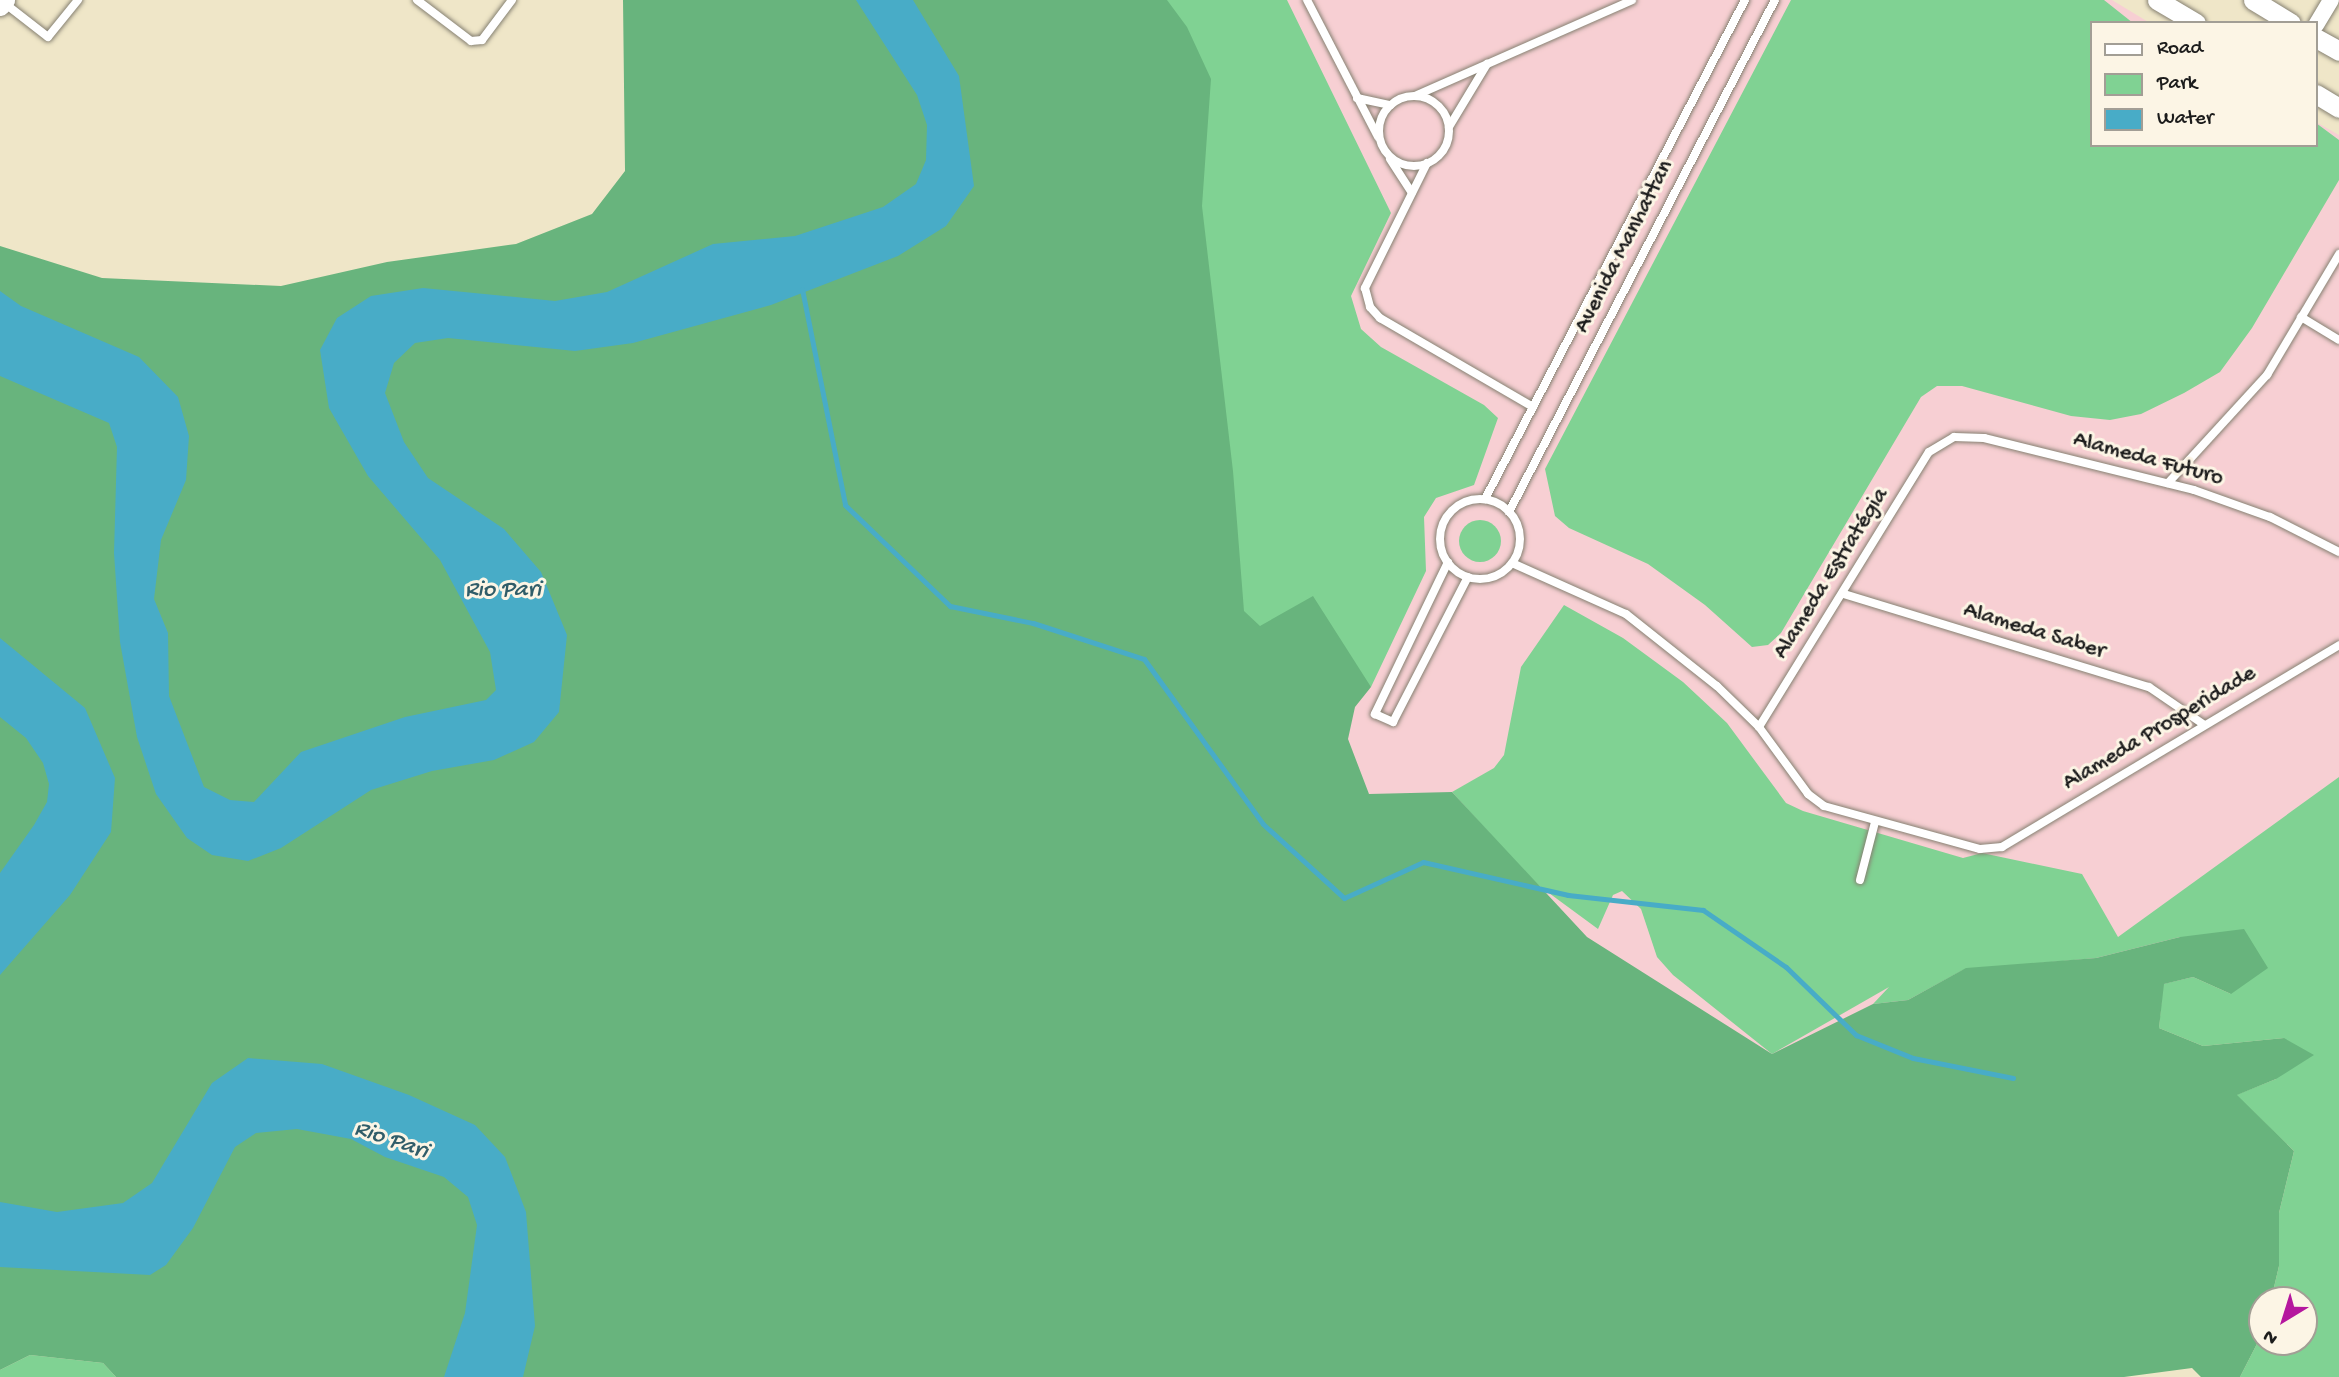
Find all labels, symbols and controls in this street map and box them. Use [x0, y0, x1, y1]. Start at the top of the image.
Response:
legend [2090, 21, 2318, 147]
text: Road [2157, 37, 2203, 62]
text: Park [2157, 72, 2197, 97]
text: Water [2157, 107, 2213, 132]
street label: Avenida Manhattan [1569, 156, 1681, 338]
street label: Alameda Futuro [2070, 427, 2226, 493]
street label: Alameda Estratégia [1768, 483, 1896, 665]
water label: Rio Pari [465, 577, 541, 605]
street label: Alameda Saber [1960, 597, 2108, 667]
street label: Alameda Prosperidade [2058, 660, 2262, 798]
water label: Rio Pari [350, 1115, 432, 1167]
north arrow [2248, 1286, 2318, 1356]
text: N [2259, 1323, 2283, 1349]

